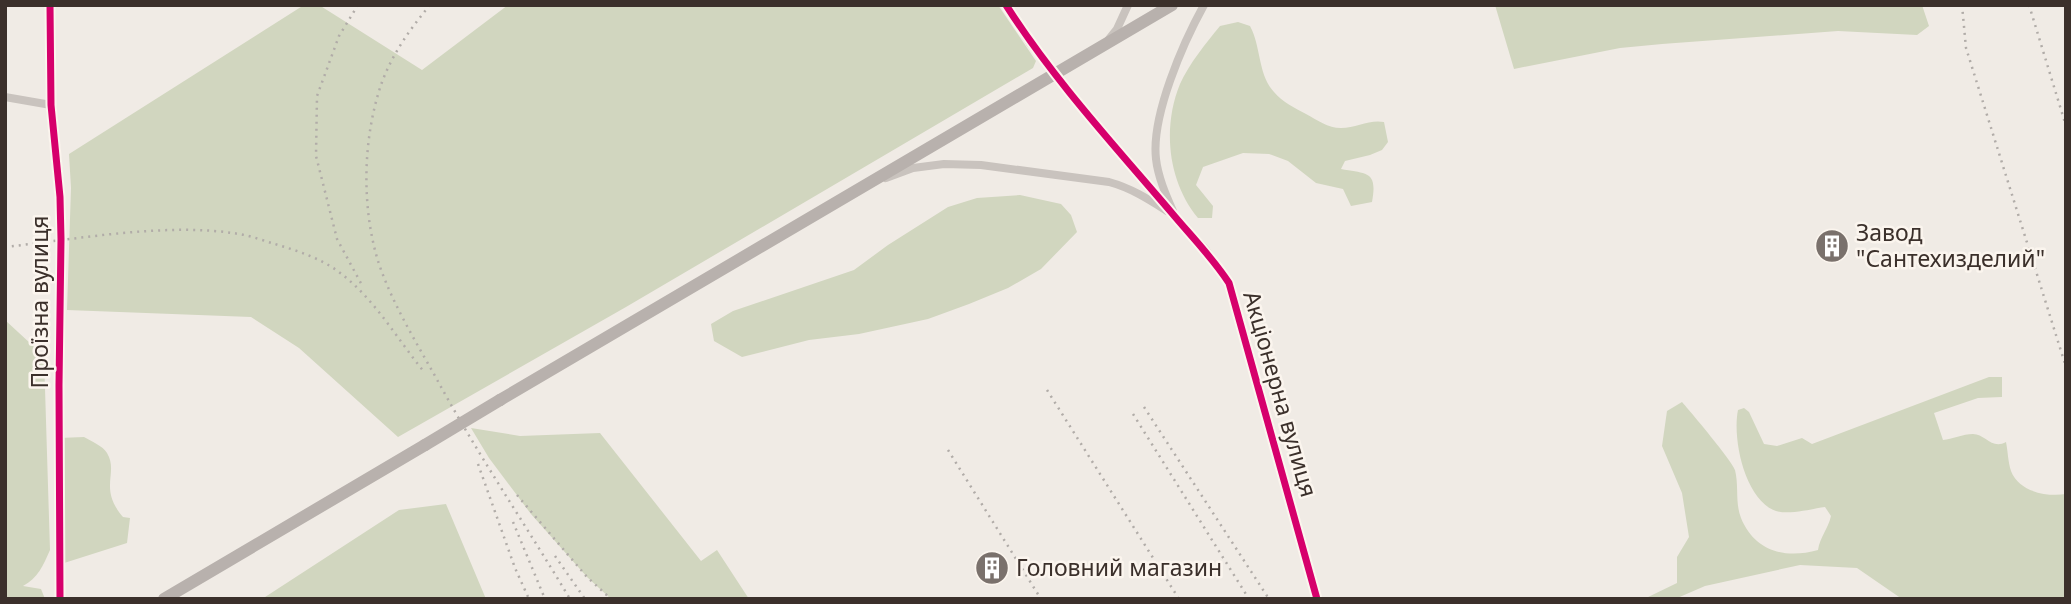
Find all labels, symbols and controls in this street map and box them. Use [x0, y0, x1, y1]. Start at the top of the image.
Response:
street label: Проїзна вулиця [23, 216, 55, 388]
place label: Завод "Сантехизделий" [1856, 216, 2045, 274]
building icon: Завод "Сантехизделий" [1813, 227, 1851, 265]
street label: Акціонерна вулиця [1236, 287, 1326, 500]
building icon: Головний магазин [973, 549, 1011, 587]
place label: Головний магазин [1016, 551, 1222, 583]

